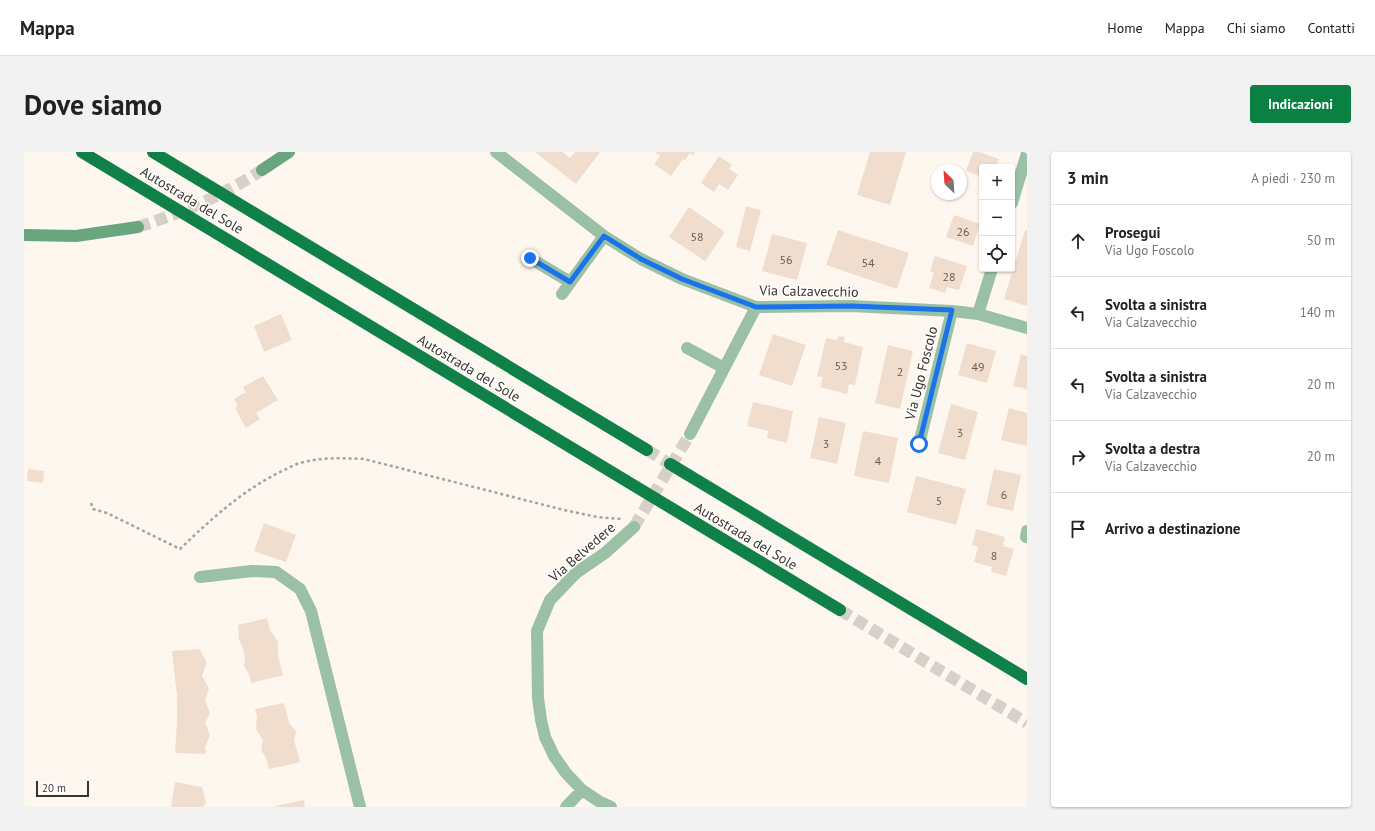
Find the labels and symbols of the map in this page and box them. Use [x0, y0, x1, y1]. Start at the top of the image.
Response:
street label: Autostrada del Sole [137, 162, 247, 238]
north arrow [931, 164, 967, 200]
house number: 26 [956, 224, 970, 239]
house number: 58 [690, 229, 704, 244]
route end [521, 249, 539, 267]
house number: 56 [779, 252, 793, 267]
house number: 54 [861, 255, 875, 270]
house number: 28 [942, 269, 956, 284]
street label: Via Calzavecchio [758, 281, 859, 301]
street label: Via Ugo Foscolo [900, 324, 941, 423]
street label: Autostrada del Sole [414, 330, 524, 406]
house number: 53 [834, 358, 848, 373]
house number: 49 [971, 359, 985, 374]
house number: 2 [897, 364, 903, 379]
house number: 3 [957, 425, 963, 440]
route start [910, 435, 928, 453]
house number: 3 [823, 436, 829, 451]
house number: 4 [875, 453, 882, 468]
house number: 6 [1001, 487, 1007, 502]
house number: 5 [936, 493, 942, 508]
street label: Autostrada del Sole [691, 498, 801, 574]
street label: Via Belvedere [544, 518, 619, 586]
house number: 8 [991, 548, 997, 563]
scale bar [36, 779, 89, 798]

